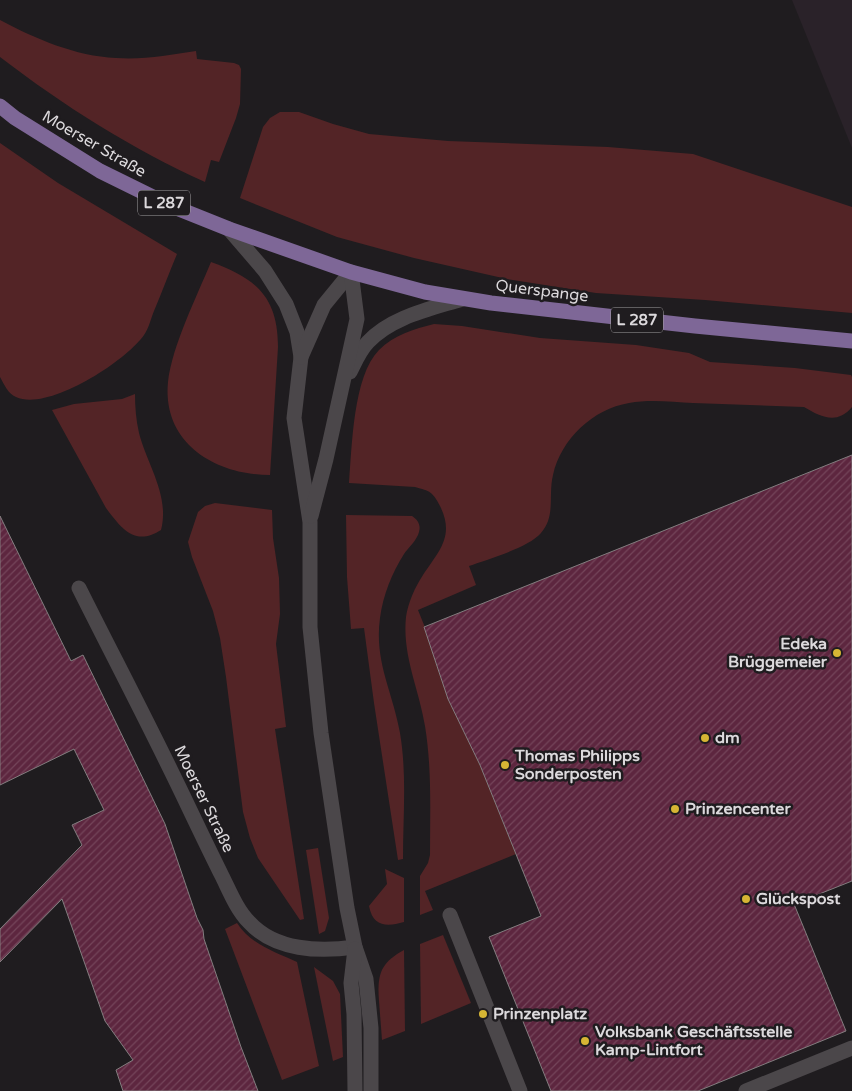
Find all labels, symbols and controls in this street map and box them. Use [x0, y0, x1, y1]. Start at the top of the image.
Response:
street label: Moerser Straße [38, 106, 150, 182]
road number: L 287 [138, 190, 190, 216]
street label: Querspange [494, 275, 590, 307]
road number: L 287 [611, 308, 663, 332]
place label: Edeka Brüggemeier [728, 634, 828, 672]
marker: Edeka Brüggemeier [831, 647, 843, 659]
place label: dm [715, 728, 740, 748]
marker: dm [699, 732, 711, 744]
street label: Moerser Straße [169, 742, 239, 856]
place label: Thomas Philipps Sonderposten [514, 746, 640, 784]
marker: Thomas Philipps Sonderposten [499, 759, 511, 771]
place label: Prinzencenter [685, 799, 791, 819]
marker: Prinzencenter [669, 803, 681, 815]
place label: Glückspost [756, 889, 841, 909]
marker: Glückspost [740, 893, 752, 905]
place label: Prinzenplatz [493, 1004, 587, 1024]
marker: Prinzenplatz [477, 1008, 489, 1020]
place label: Volksbank Geschäftsstelle Kamp-Lintfort [595, 1022, 792, 1060]
marker: Volksbank Geschäftsstelle Kamp-Lintfort [579, 1035, 591, 1047]

